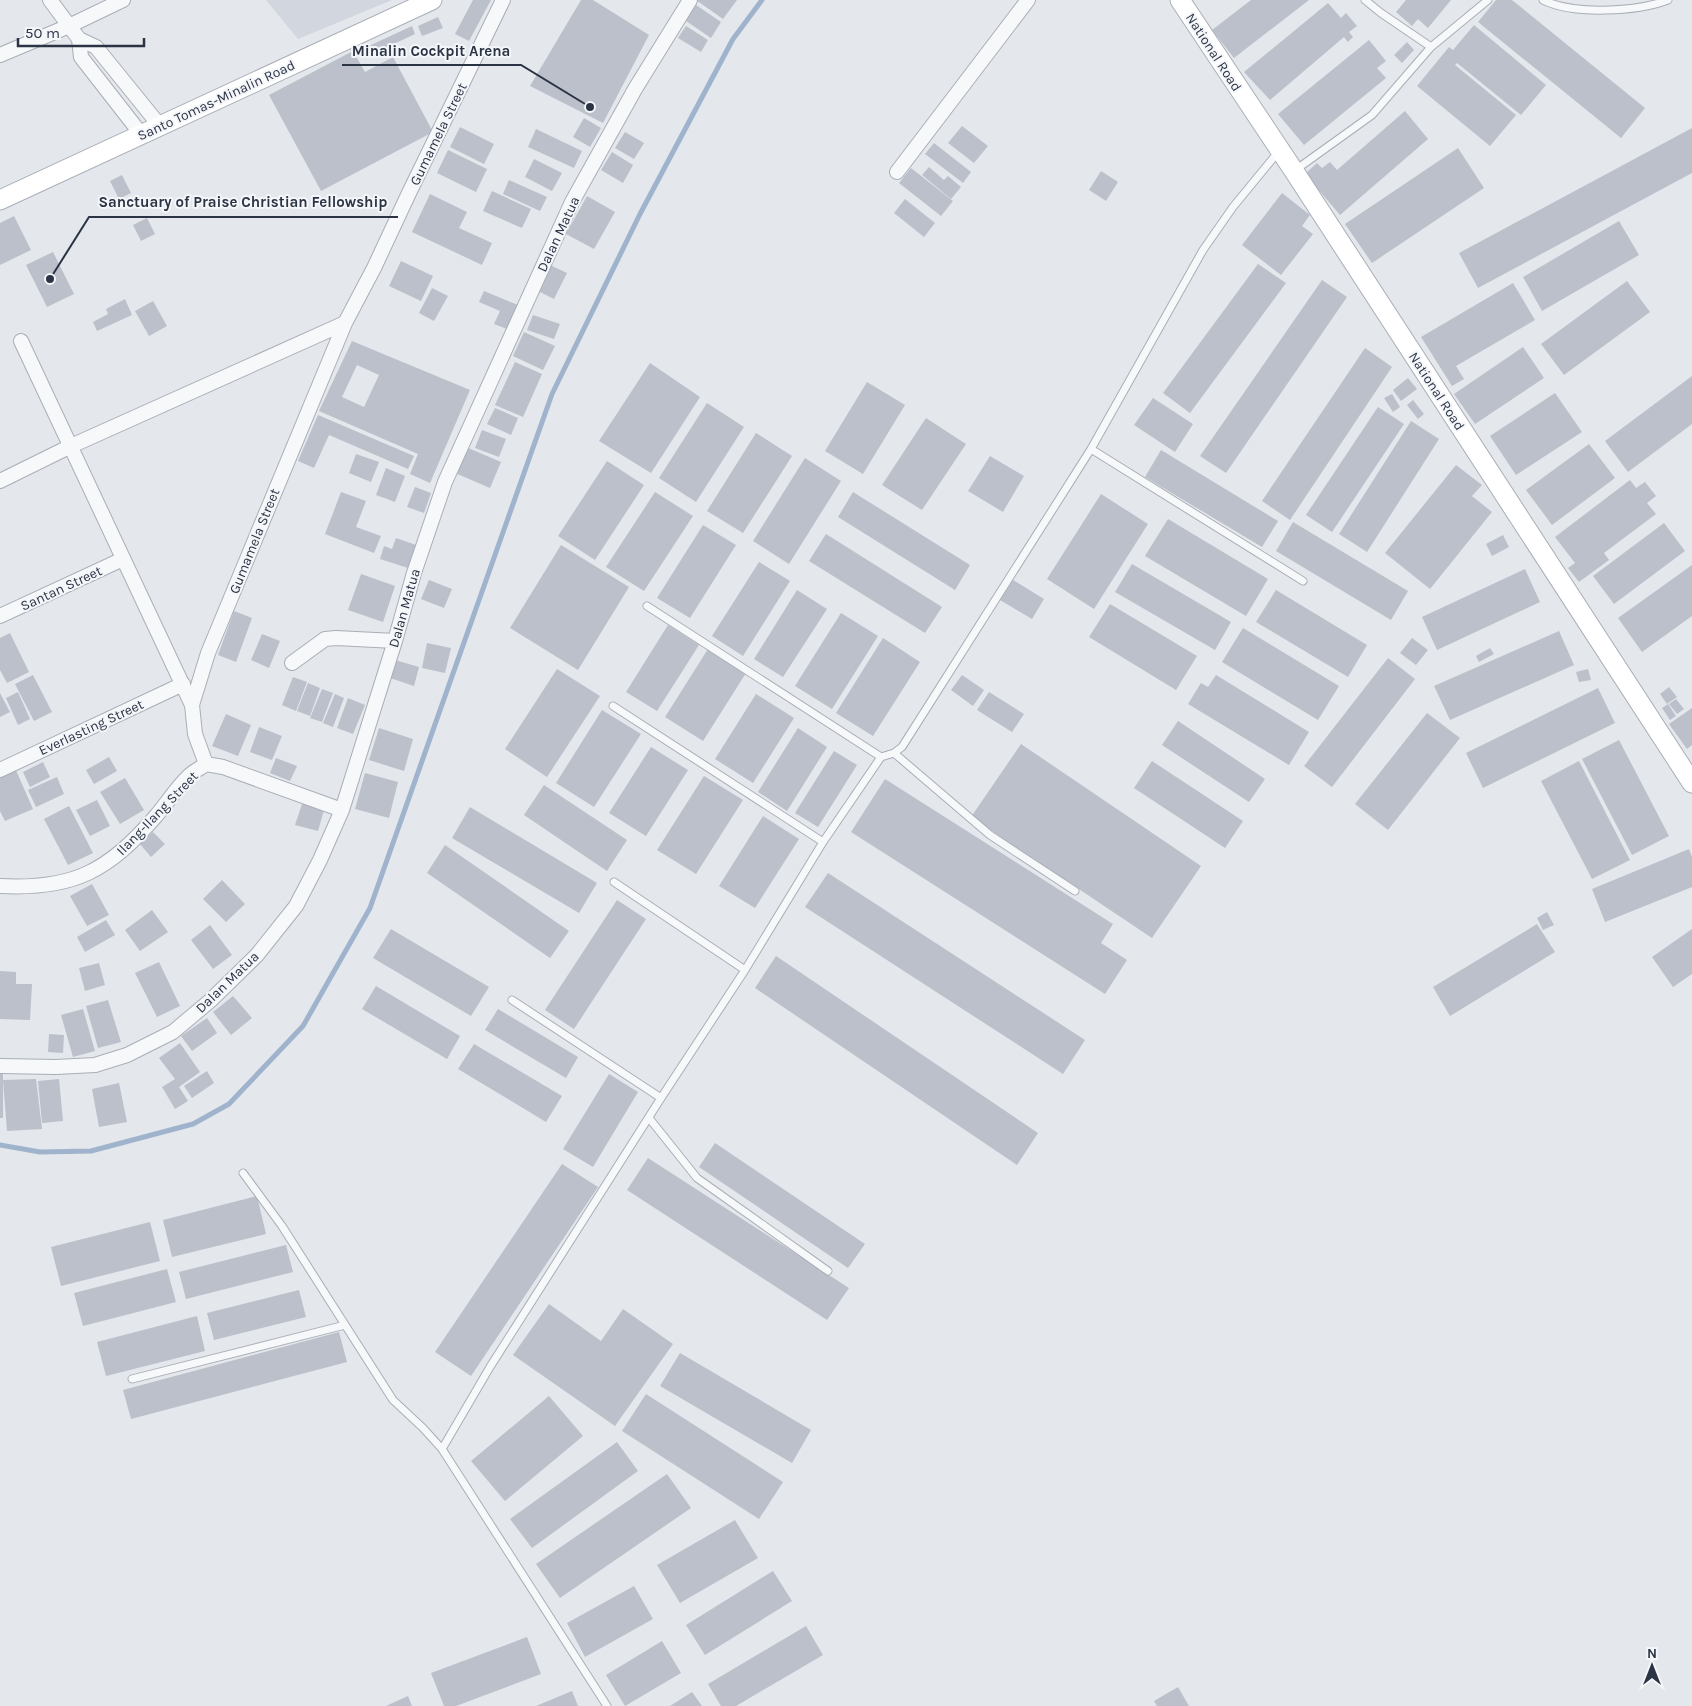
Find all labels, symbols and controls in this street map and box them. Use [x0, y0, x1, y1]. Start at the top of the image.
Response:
street label: National Road [1182, 10, 1245, 95]
scale bar [18, 15, 144, 47]
text: 50 m [25, 24, 60, 42]
callout: Minalin Cockpit Arena [342, 35, 521, 65]
text: Minalin Cockpit Arena [352, 42, 510, 60]
street label: Santo Tomas-Minalin Road [135, 56, 298, 144]
street label: Gumamela Street [406, 80, 471, 188]
callout: Sanctuary of Praise Christian Fellowship [89, 187, 398, 217]
text: Sanctuary of Praise Christian Fellowship [98, 193, 388, 211]
street label: Dalan Matua [534, 194, 583, 275]
street label: National Road [1405, 349, 1468, 434]
street label: Gumamela Street [226, 486, 283, 596]
street label: Santan Street [18, 562, 105, 615]
street label: Dalan Matua [385, 567, 424, 650]
street label: Everlasting Street [36, 696, 146, 759]
street label: Ilang-Ilang Street [113, 768, 202, 859]
street label: Dalan Matua [192, 948, 263, 1017]
north arrow [1627, 1641, 1677, 1691]
text: N [1647, 1645, 1657, 1662]

